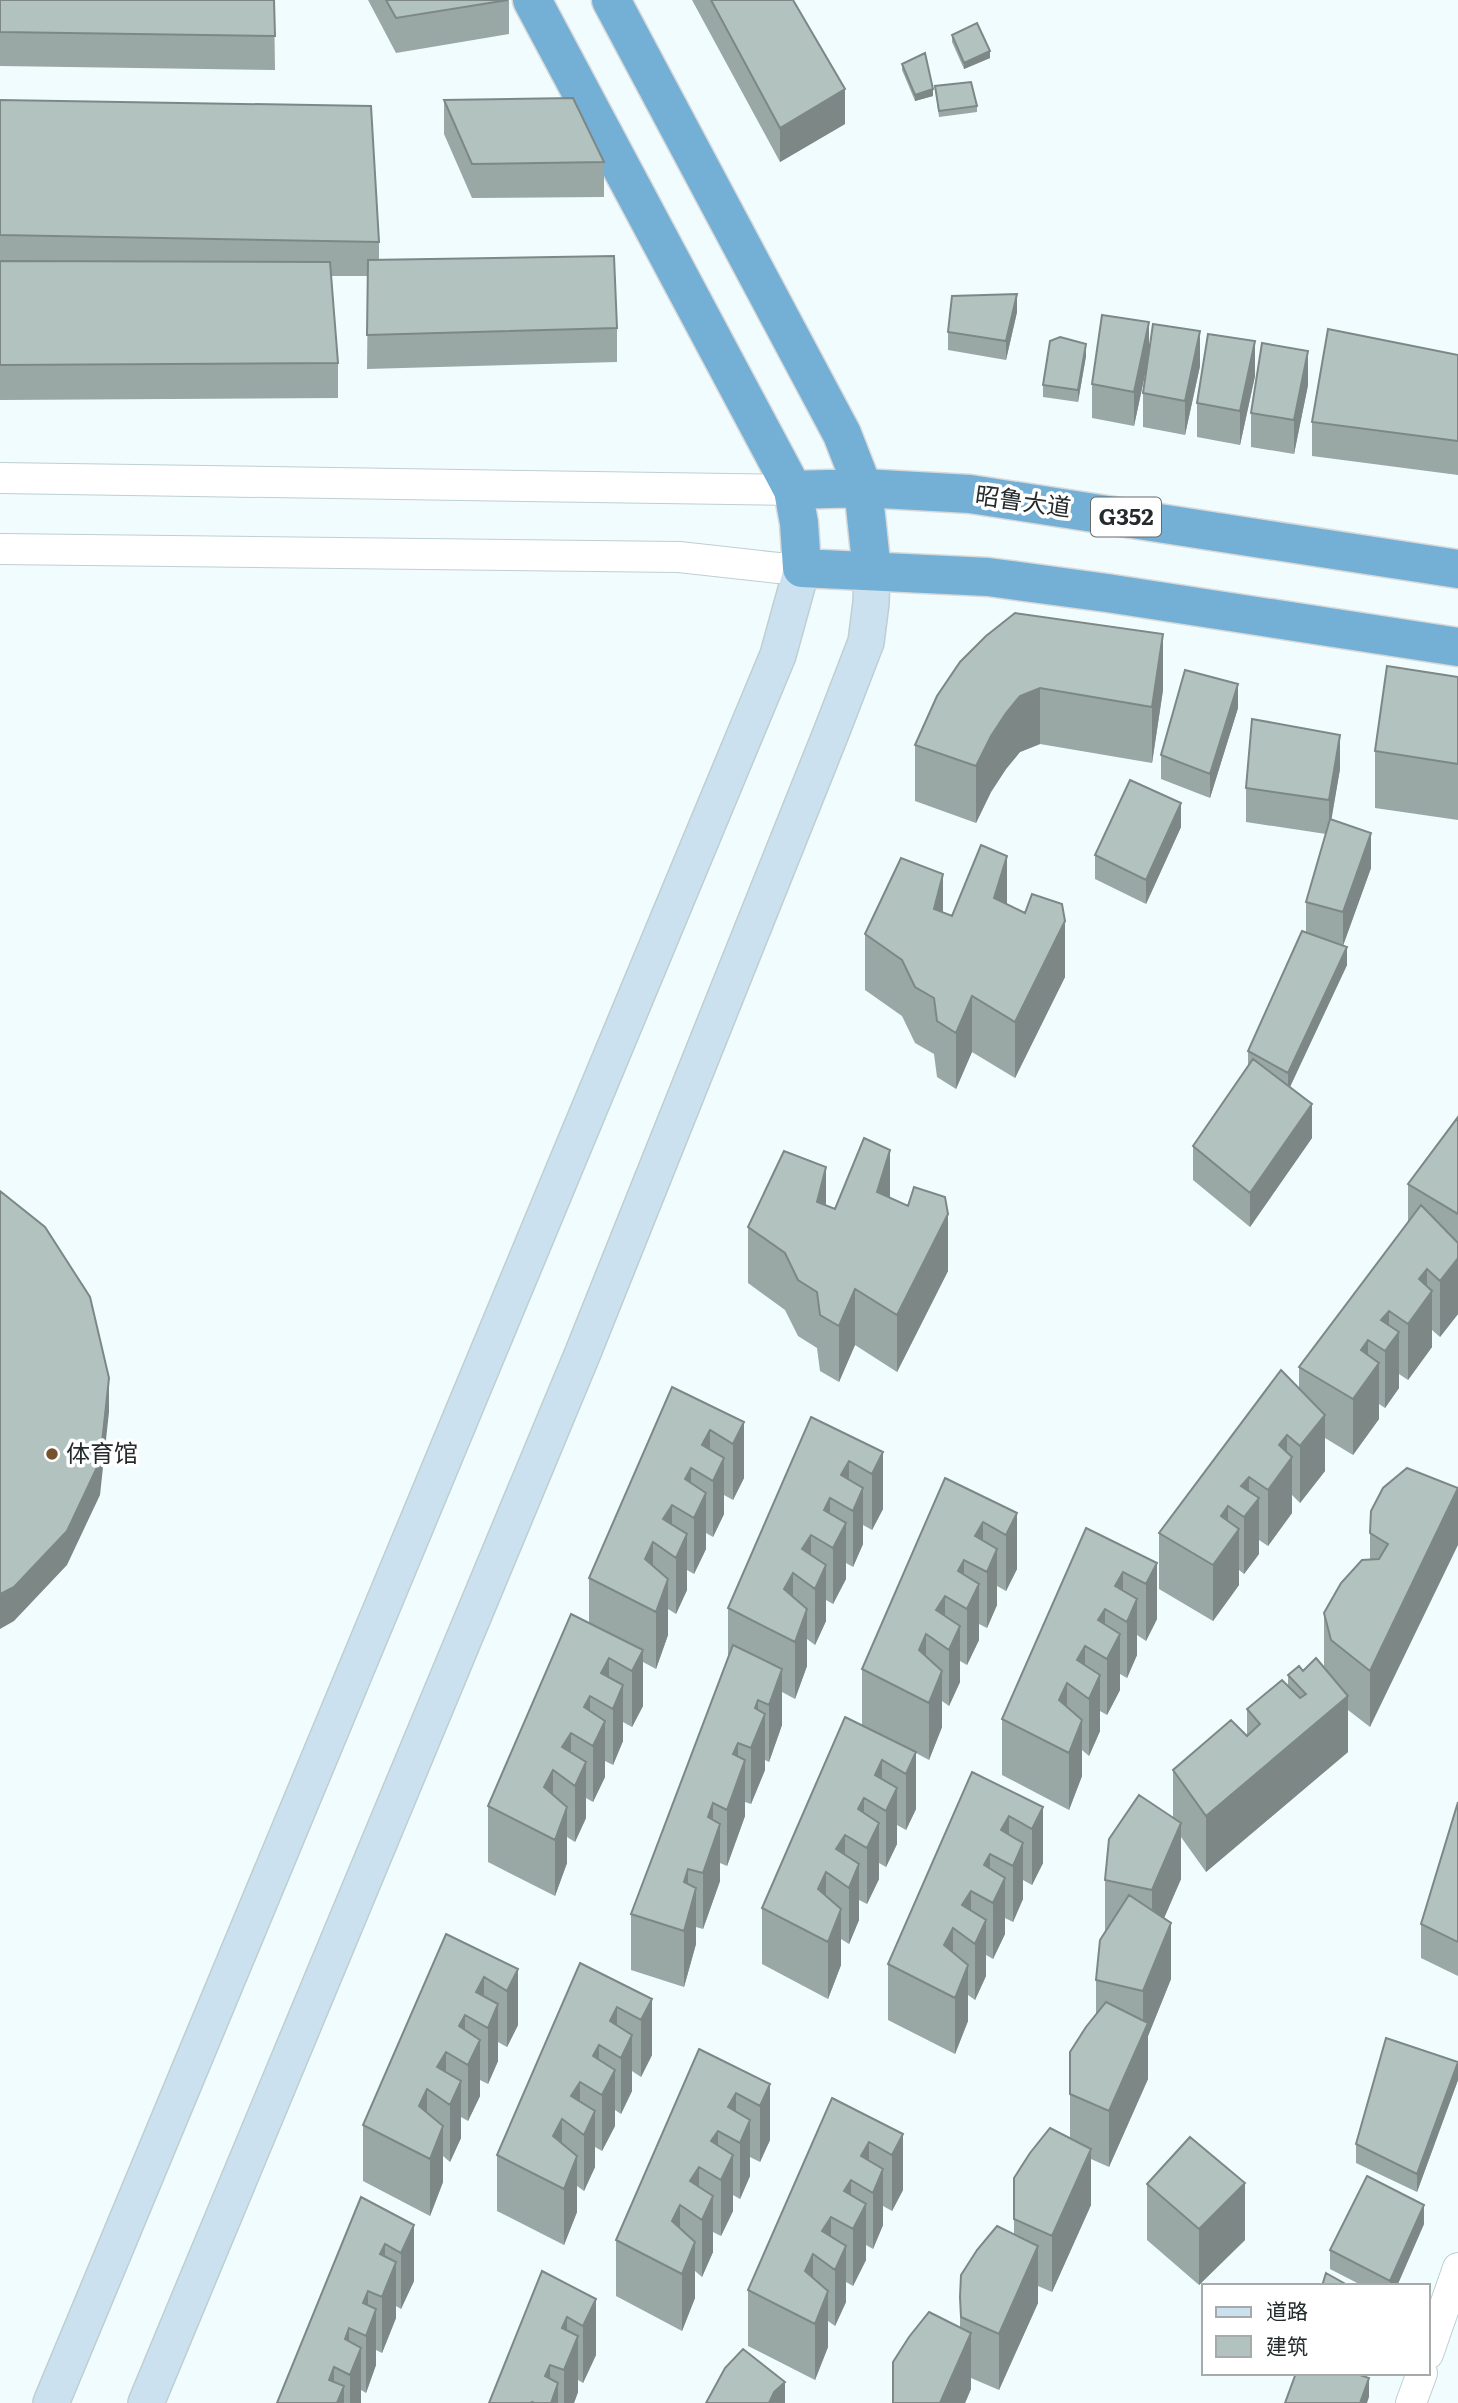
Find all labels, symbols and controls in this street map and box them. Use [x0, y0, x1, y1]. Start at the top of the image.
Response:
street label: 昭鲁大道 [973, 476, 1073, 524]
road number: G352 [1091, 498, 1161, 537]
place label: 体育馆 [66, 1434, 138, 1469]
marker: 体育馆 [44, 1446, 60, 1462]
legend [1202, 2284, 1430, 2375]
text: 道路 [1266, 2294, 1308, 2325]
text: 建筑 [1266, 2329, 1308, 2360]

